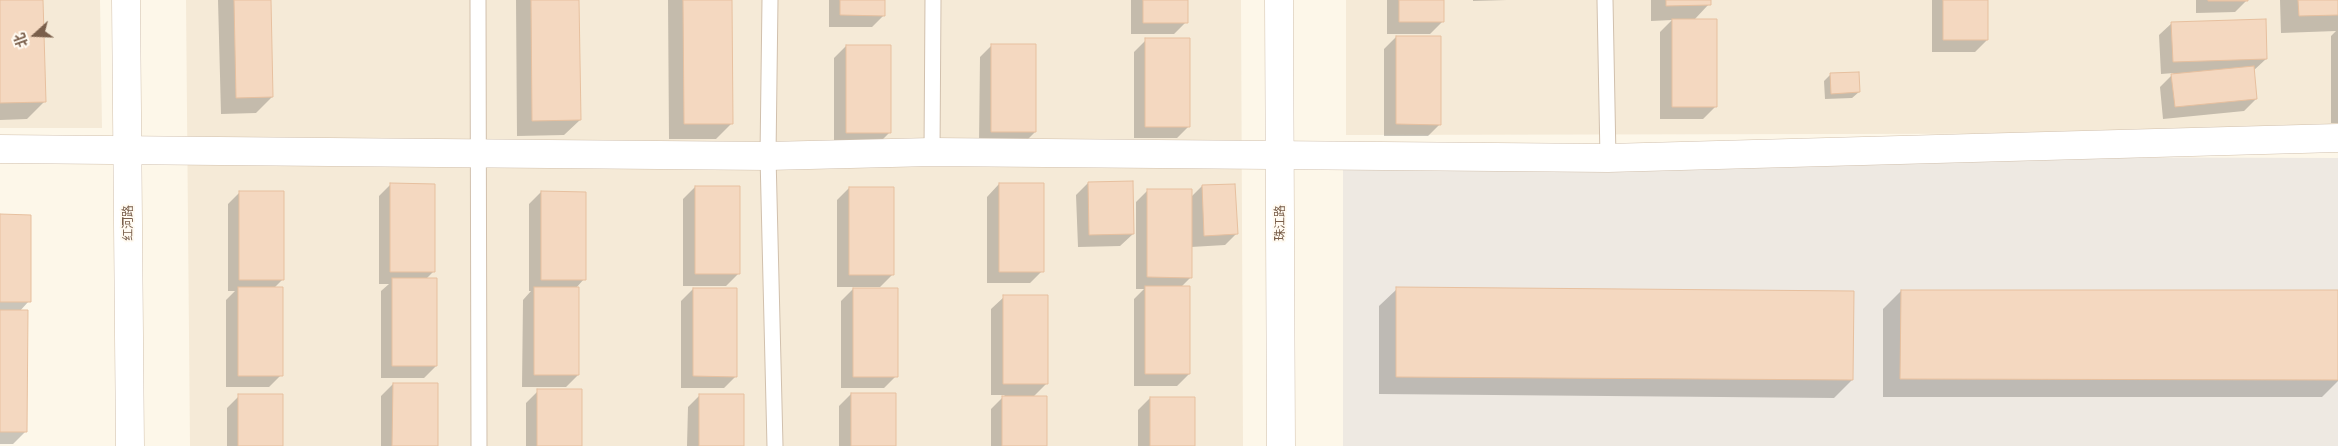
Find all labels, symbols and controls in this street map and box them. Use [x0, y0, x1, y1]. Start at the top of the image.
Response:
north arrow [10, 10, 60, 60]
text: 北 [11, 31, 31, 49]
street label: 红河路 [121, 205, 135, 241]
street label: 珠江路 [1273, 205, 1287, 241]

